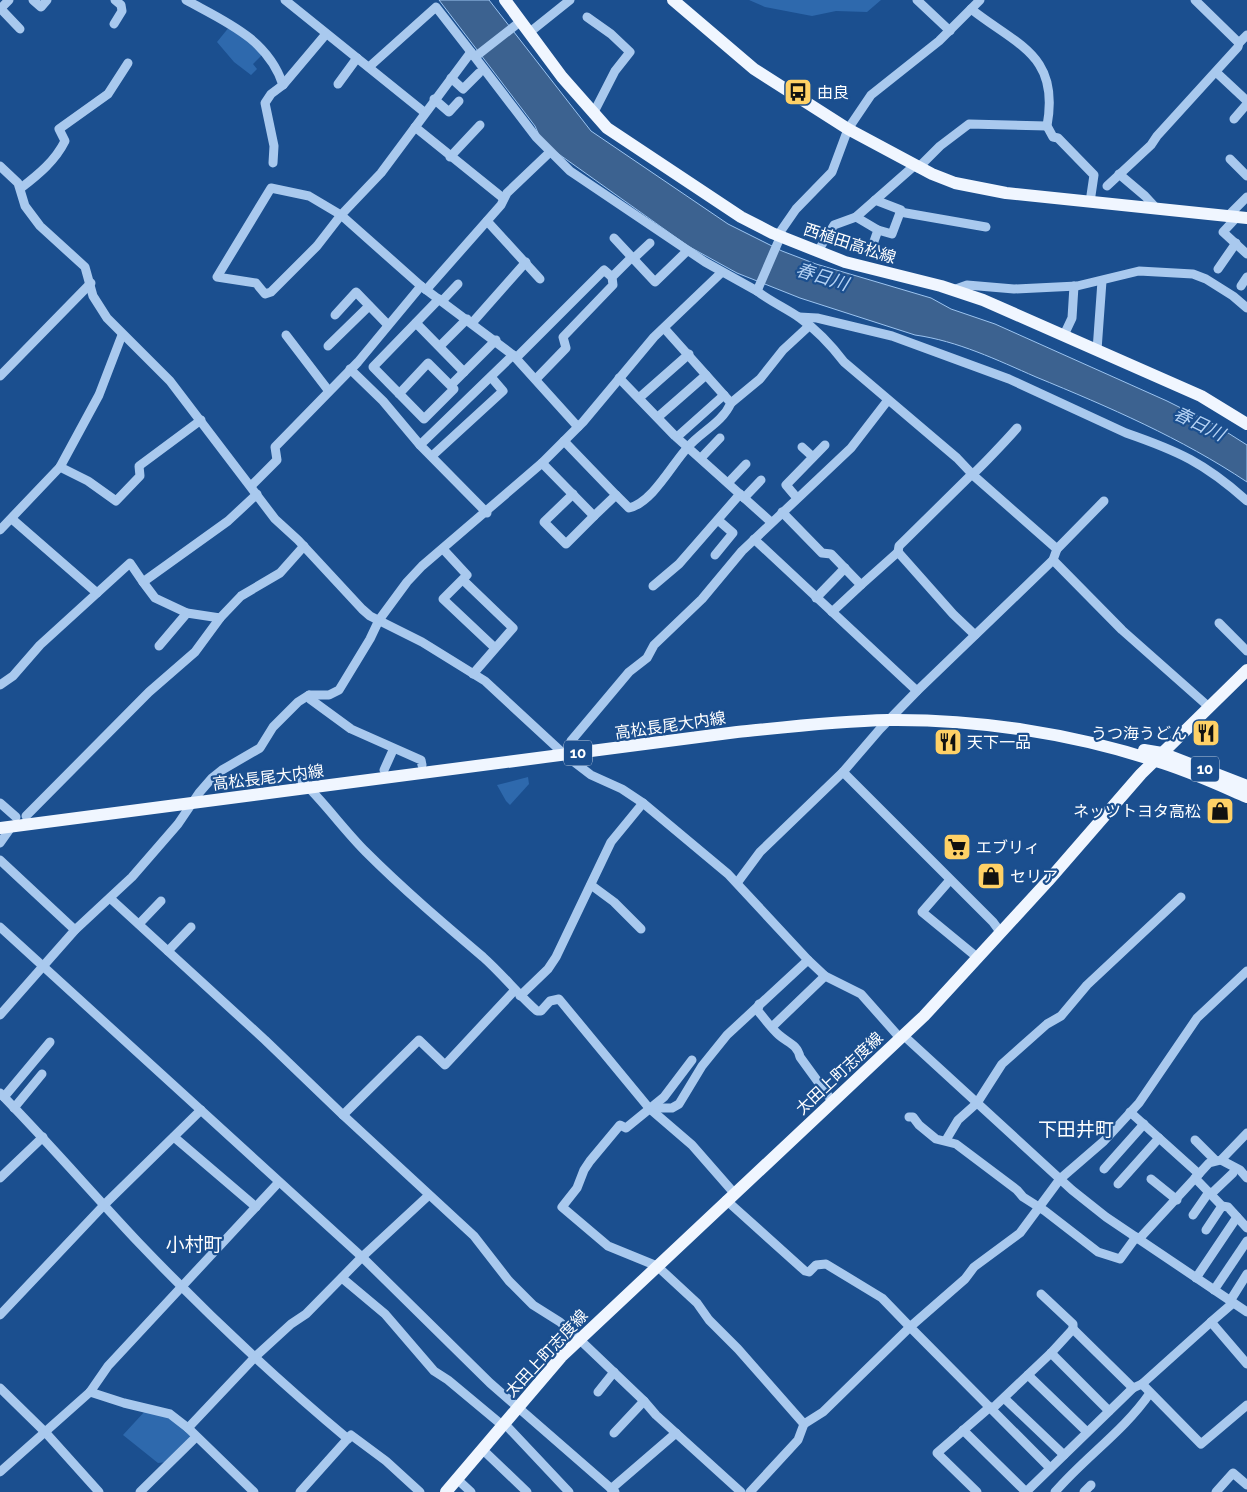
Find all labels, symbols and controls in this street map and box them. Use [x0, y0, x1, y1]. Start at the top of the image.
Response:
bus stop icon: 由良 [783, 77, 813, 107]
place label: 由良 [817, 83, 849, 102]
street label: 西植田高松線 [801, 220, 898, 267]
water label: 春日川 [793, 259, 853, 295]
water label: 春日川 [1170, 402, 1230, 446]
street label: 高松長尾大内線 [613, 708, 727, 743]
restaurant icon: うつ海うどん [1191, 718, 1221, 748]
place label: うつ海うどん [1091, 724, 1187, 743]
restaurant icon: 天下一品 [933, 727, 963, 757]
place label: 天下一品 [967, 733, 1031, 752]
road number: 10 [564, 740, 592, 766]
road number: 10 [1191, 756, 1219, 782]
street label: 高松長尾大内線 [211, 761, 325, 794]
shop icon: ネッツトヨタ高松 [1205, 796, 1235, 826]
place label: ネッツトヨタ高松 [1073, 802, 1201, 821]
supermarket icon: エブリィ [942, 832, 972, 862]
place label: エブリィ [976, 838, 1040, 857]
shop icon: セリア [976, 861, 1006, 891]
place label: セリア [1010, 867, 1058, 886]
street label: 太田上町志度線 [792, 1028, 887, 1119]
district label: 下田井町 [1038, 1118, 1114, 1140]
district label: 小村町 [165, 1233, 223, 1255]
street label: 太田上町志度線 [501, 1306, 592, 1401]

